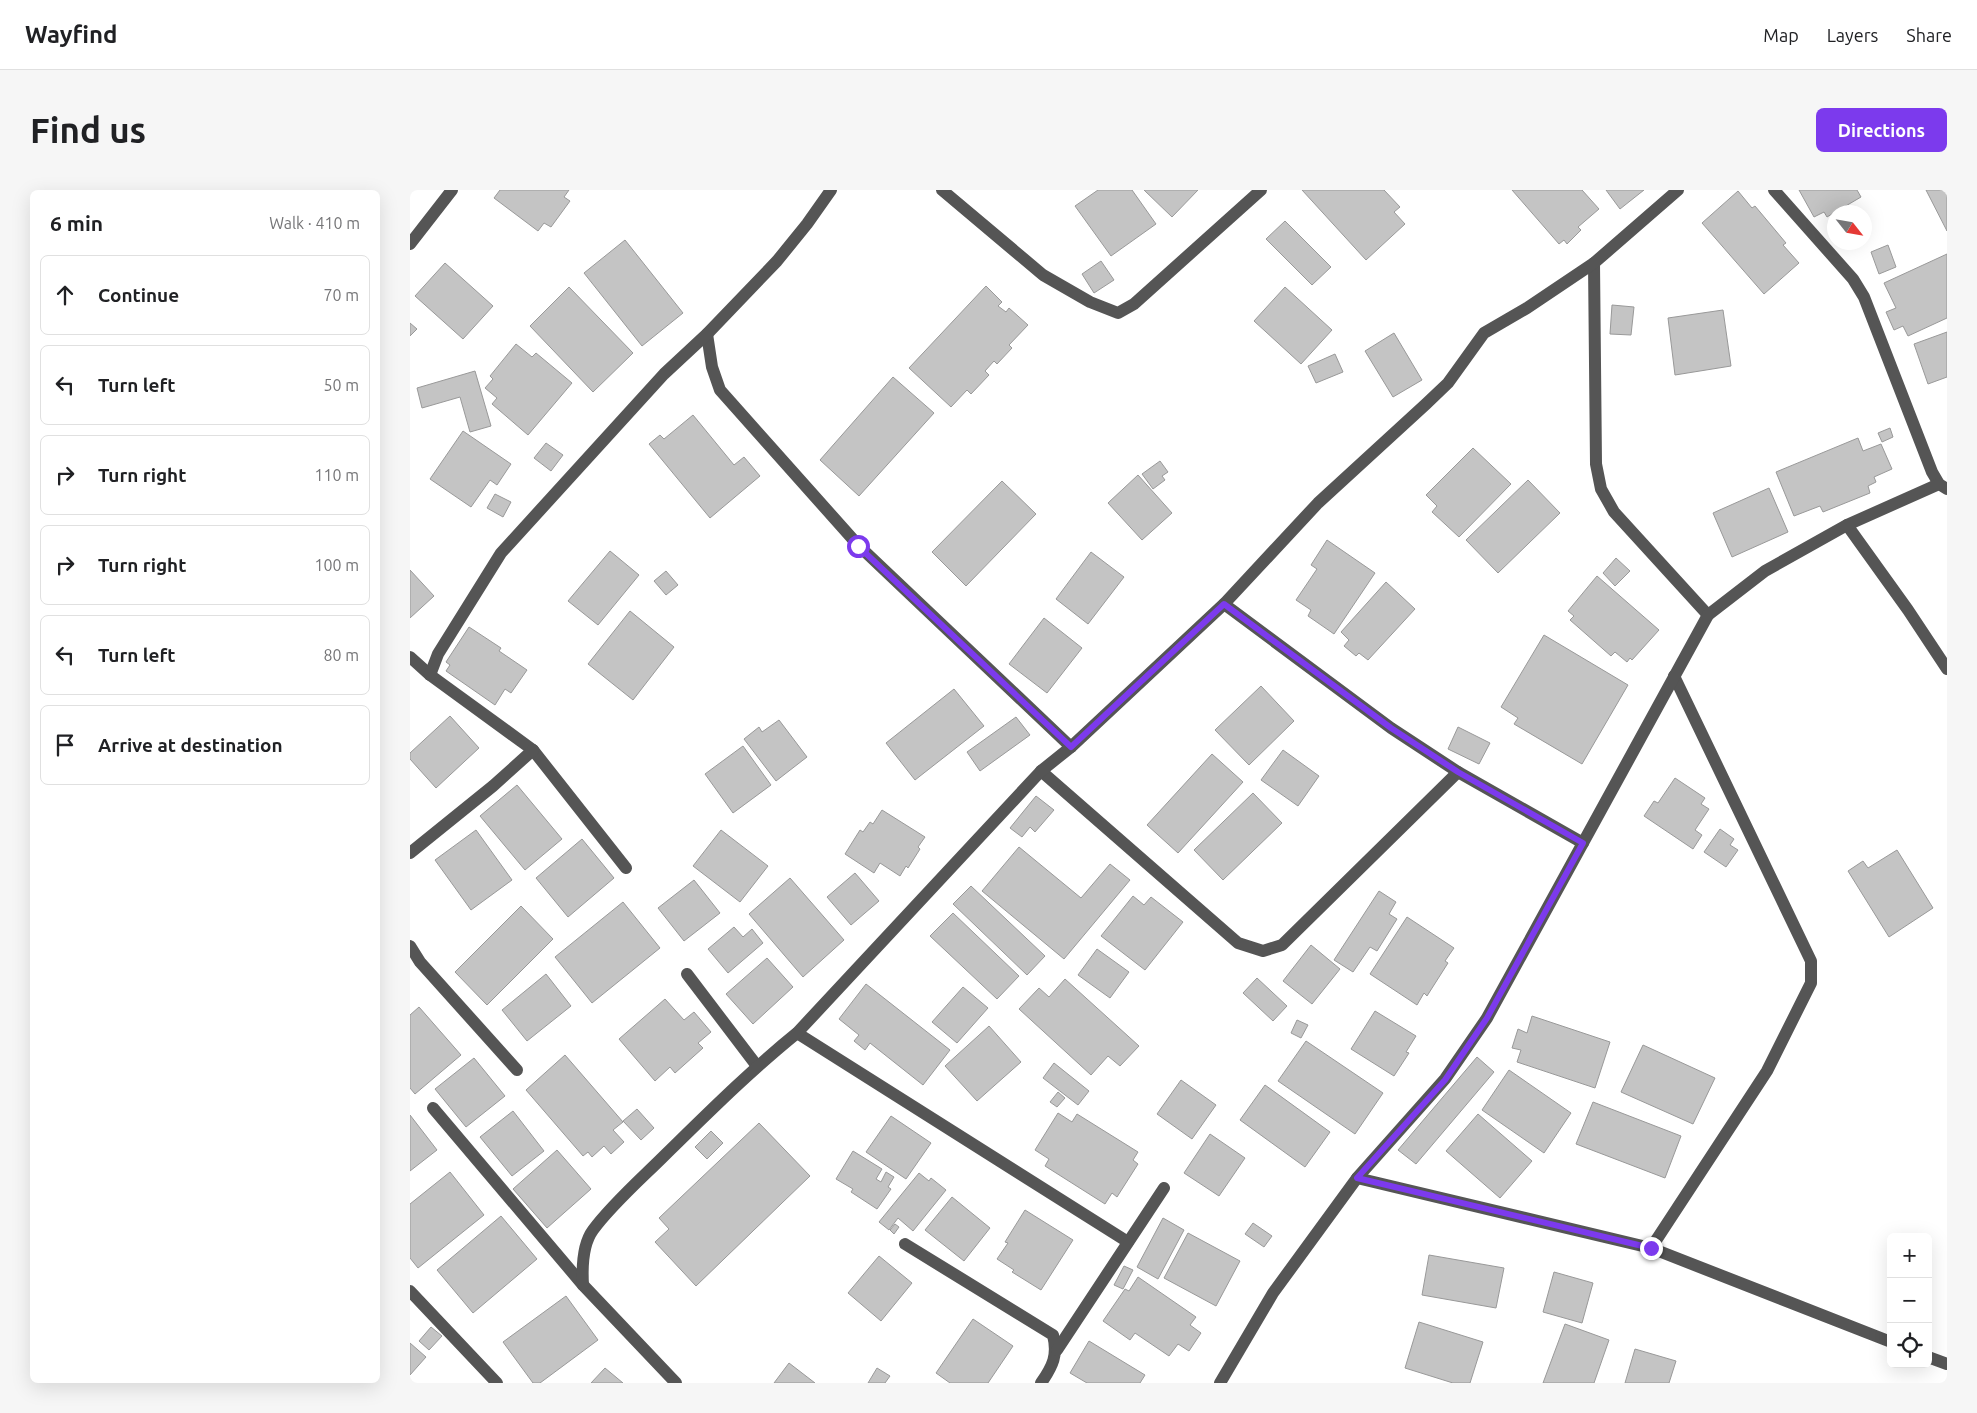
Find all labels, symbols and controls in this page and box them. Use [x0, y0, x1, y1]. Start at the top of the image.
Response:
text: Wayfind [25, 21, 117, 48]
text: Map [1763, 25, 1799, 45]
text: Layers [1827, 25, 1878, 45]
text: Share [1906, 25, 1952, 45]
button: Directions [1816, 108, 1947, 152]
text: Find us [30, 110, 146, 150]
north arrow [1827, 205, 1872, 250]
text: 6 min [50, 211, 103, 235]
text: Walk · 410 m [269, 214, 360, 232]
icon: ahead [51, 281, 79, 309]
text: Continue [98, 284, 179, 306]
text: 70 m [323, 286, 359, 304]
icon: left [51, 371, 79, 399]
text: Turn left [98, 374, 176, 396]
text: 50 m [323, 376, 359, 394]
icon: right [51, 461, 79, 489]
text: Turn right [98, 464, 186, 486]
text: 110 m [314, 466, 359, 484]
route start [847, 535, 870, 558]
icon: right [51, 551, 79, 579]
text: Turn right [98, 554, 186, 576]
text: 100 m [314, 556, 359, 574]
icon: left [51, 641, 79, 669]
text: Turn left [98, 644, 176, 666]
text: 80 m [323, 646, 359, 664]
icon: arrive [51, 731, 79, 759]
text: Arrive at destination [98, 734, 283, 756]
map controls [1887, 1233, 1932, 1368]
button: + [1887, 1233, 1932, 1278]
route end [1640, 1237, 1663, 1260]
button: − [1887, 1278, 1932, 1323]
button: locate [1887, 1323, 1932, 1368]

